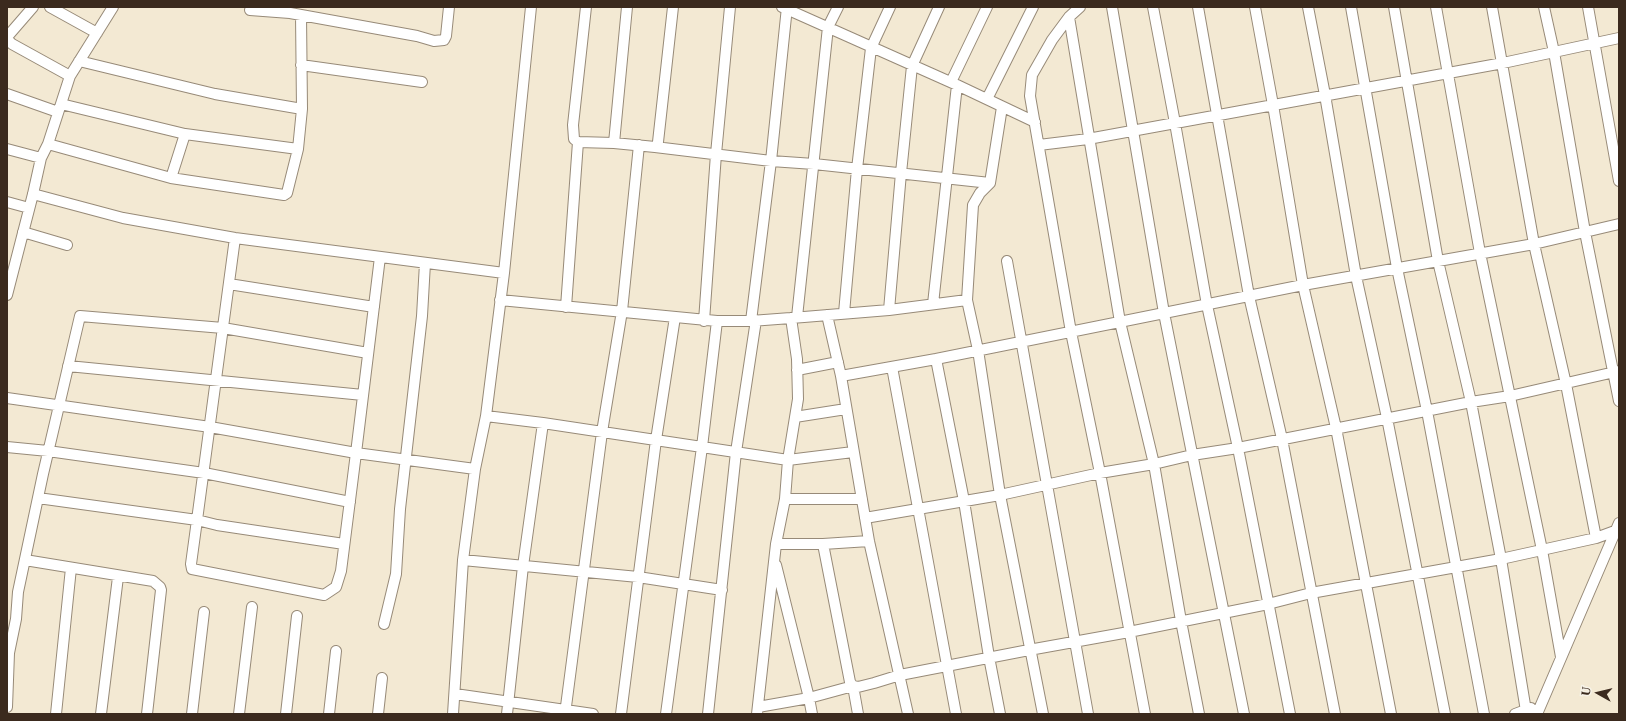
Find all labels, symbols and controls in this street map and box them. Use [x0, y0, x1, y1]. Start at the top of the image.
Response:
north arrow [1578, 673, 1618, 713]
text: U [1579, 686, 1594, 697]

